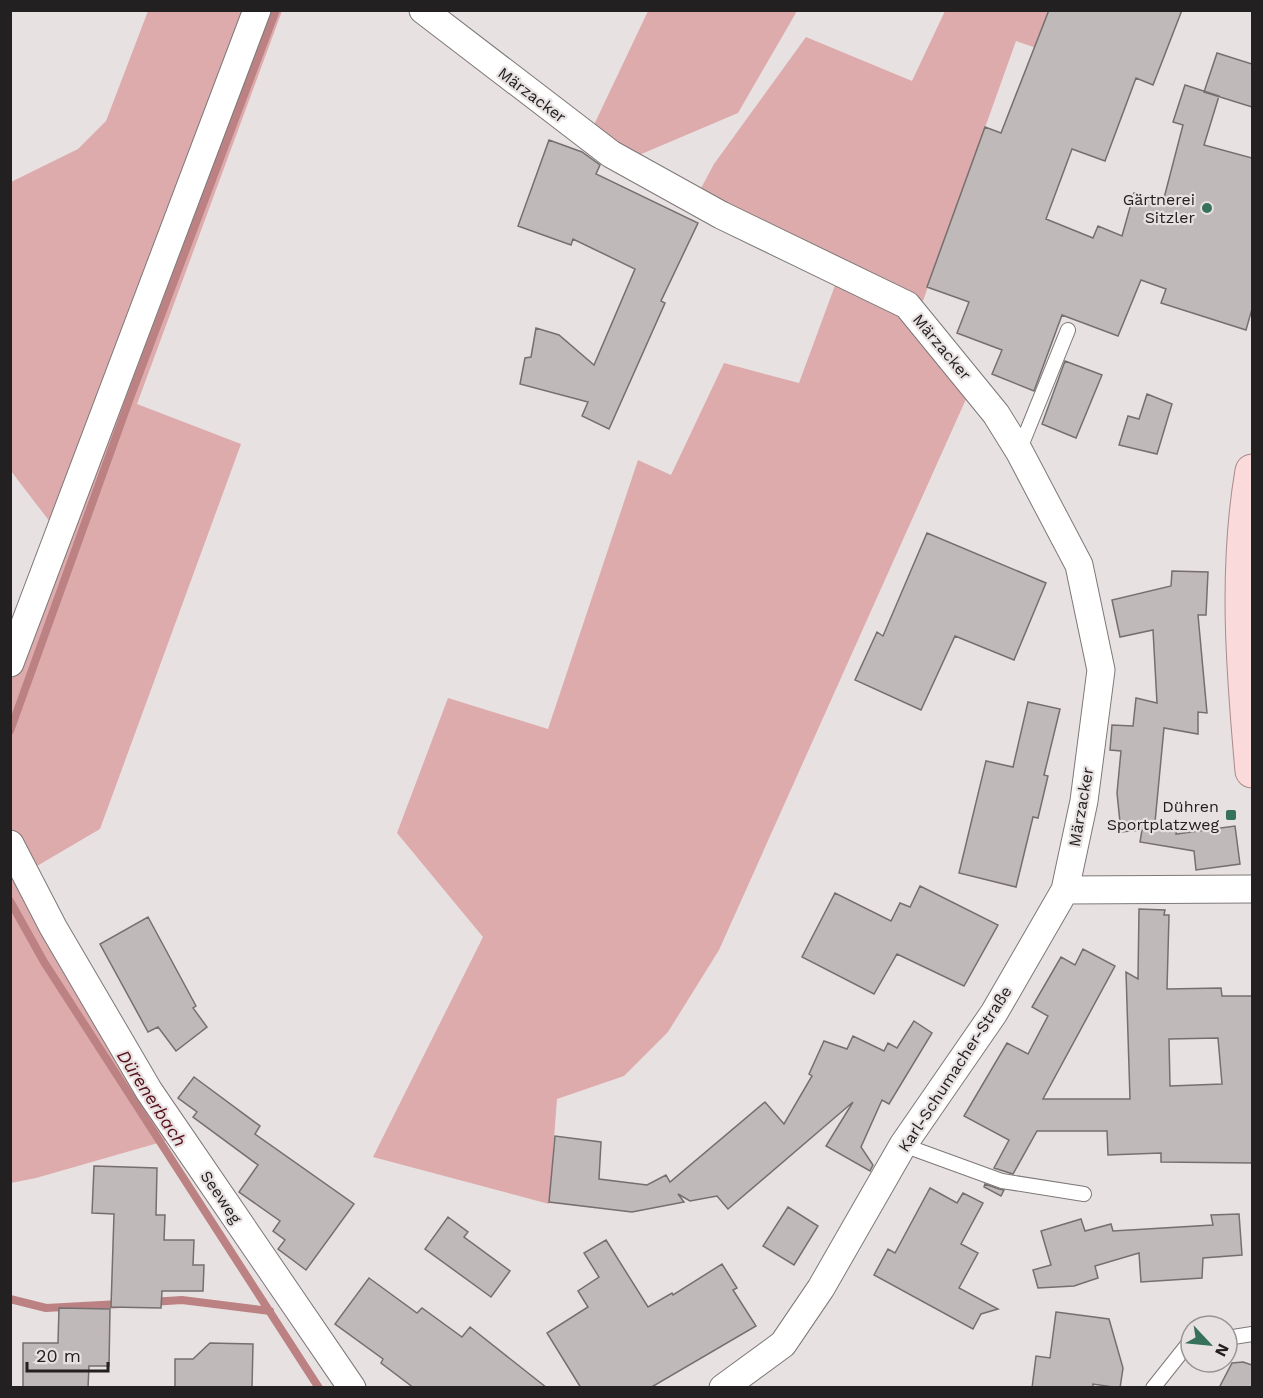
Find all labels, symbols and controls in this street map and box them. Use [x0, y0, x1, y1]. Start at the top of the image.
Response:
street label: Märzacker [494, 63, 570, 127]
place label: Gärtnerei Sitzler [1123, 190, 1195, 227]
marker: Gärtnerei Sitzler [1200, 201, 1214, 215]
street label: Märzacker [909, 310, 975, 384]
street label: Märzacker [1065, 765, 1097, 848]
place label: Dühren Sportplatzweg [1107, 797, 1219, 834]
marker: Dühren Sportplatzweg [1224, 808, 1238, 822]
street label: Karl-Schumacher-Straße [894, 983, 1016, 1155]
water label: Dürenerbach [113, 1046, 191, 1150]
street label: Seeweg [197, 1167, 246, 1227]
north arrow [1179, 1314, 1239, 1374]
scale bar [27, 1335, 108, 1373]
text: N [1211, 1341, 1233, 1360]
text: 20 m [36, 1345, 81, 1366]

